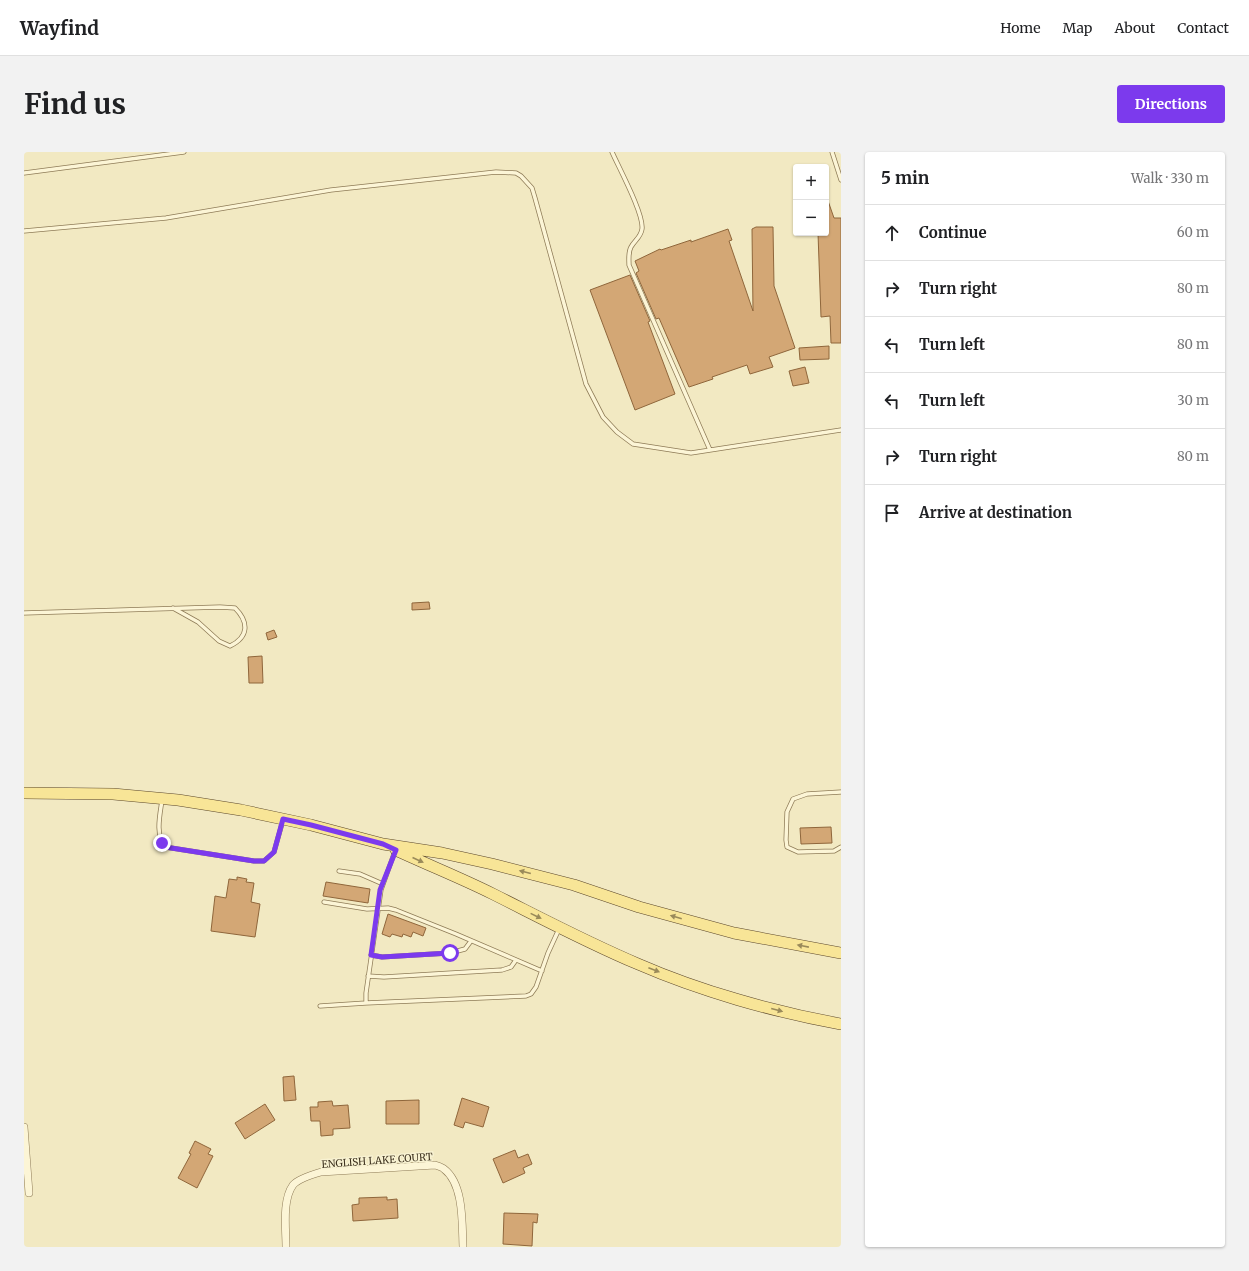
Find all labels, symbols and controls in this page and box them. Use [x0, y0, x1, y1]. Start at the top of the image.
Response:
text: Wayfind [20, 16, 99, 40]
text: Home [1000, 19, 1041, 37]
text: Map [1063, 19, 1092, 37]
text: About [1114, 19, 1155, 37]
text: Contact [1177, 19, 1229, 37]
button: Directions [1117, 85, 1225, 123]
text: Find us [24, 86, 126, 122]
map controls [793, 164, 829, 236]
button: + [793, 164, 829, 200]
text: 5 min [881, 167, 929, 189]
text: Walk · 330 m [1131, 170, 1209, 187]
button: − [793, 200, 829, 236]
icon: ahead [881, 222, 903, 244]
text: Continue [919, 223, 987, 242]
text: 60 m [1177, 224, 1209, 241]
icon: right [881, 278, 903, 300]
text: Turn right [919, 279, 997, 298]
text: 80 m [1177, 280, 1209, 297]
icon: left [881, 334, 903, 356]
text: Turn left [919, 335, 985, 354]
text: 80 m [1177, 336, 1209, 353]
icon: left [881, 390, 903, 412]
text: Turn left [919, 391, 985, 410]
text: 30 m [1177, 392, 1209, 409]
icon: right [881, 446, 903, 468]
text: Turn right [919, 447, 997, 466]
text: 80 m [1177, 448, 1209, 465]
icon: arrive [881, 502, 903, 524]
text: Arrive at destination [919, 503, 1072, 522]
route end [153, 834, 171, 852]
one-way arrow [413, 857, 424, 863]
one-way arrow [519, 869, 531, 875]
one-way arrow [530, 913, 541, 919]
one-way arrow [670, 914, 682, 920]
one-way arrow [796, 943, 809, 949]
route start [441, 944, 459, 962]
one-way arrow [648, 968, 660, 974]
one-way arrow [772, 1007, 784, 1013]
street label: ENGLISH LAKE COURT [321, 1150, 433, 1171]

